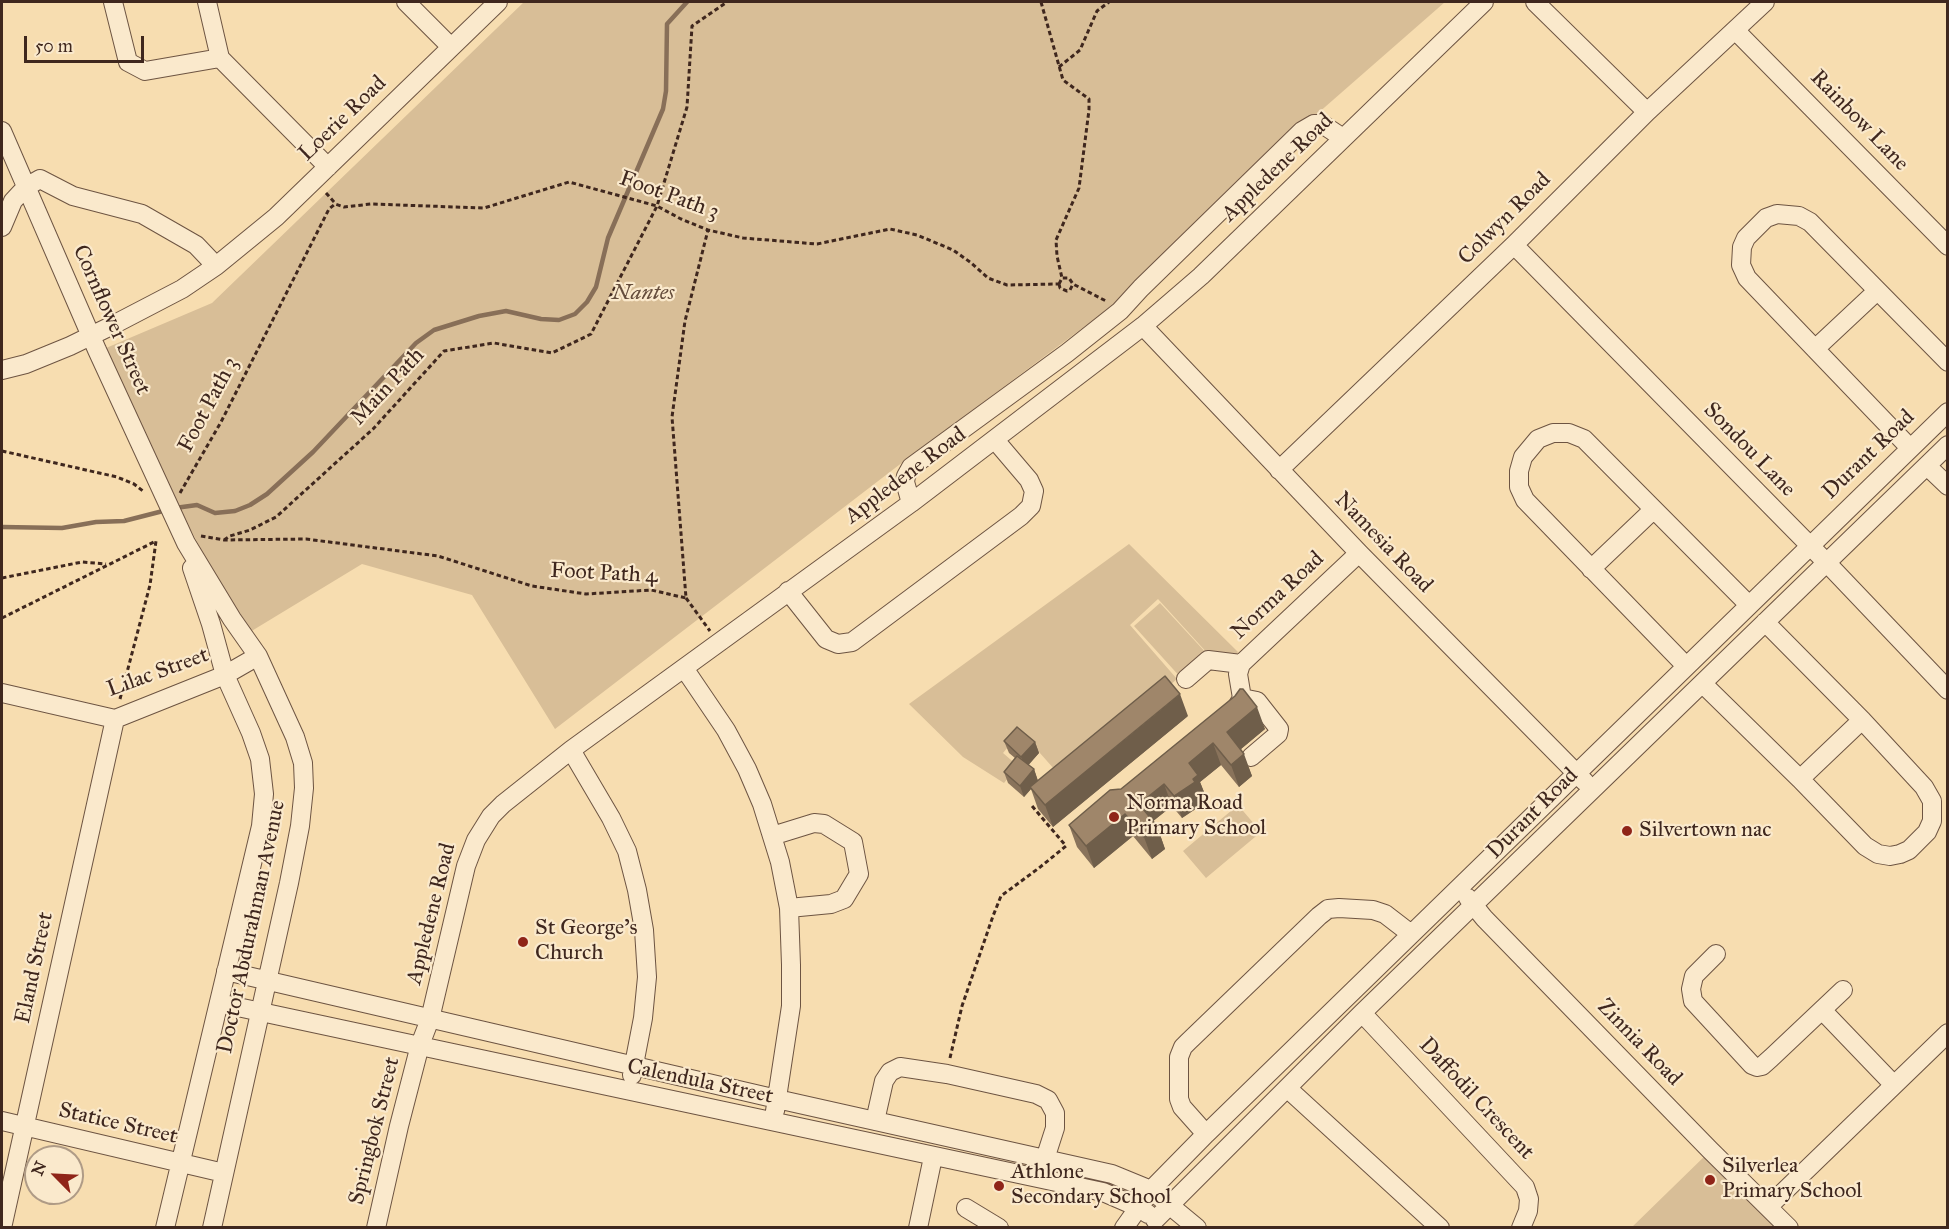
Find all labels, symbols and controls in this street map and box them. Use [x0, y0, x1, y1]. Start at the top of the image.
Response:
scale bar [27, 24, 147, 62]
text: 50 m [35, 35, 73, 57]
street label: Rainbow Lane [1804, 65, 1914, 177]
street label: Loerie Road [294, 71, 392, 167]
street label: Appledene Road [1217, 108, 1339, 228]
street label: Foot Path 3 [616, 166, 722, 226]
street label: Colwyn Road [1453, 167, 1557, 271]
street label: Cornflower Street [66, 241, 156, 399]
park label: Nantes [612, 281, 674, 307]
street label: Main Path [346, 343, 430, 431]
street label: Foot Path 3 [173, 353, 245, 457]
street label: Sondou Lane [1697, 397, 1801, 503]
street label: Durant Road [1817, 405, 1921, 505]
street label: Appledene Road [840, 422, 972, 530]
street label: Namesia Road [1328, 487, 1438, 599]
street label: Norma Road [1226, 546, 1330, 646]
street label: Foot Path 4 [550, 558, 658, 590]
street label: Lilac Street [104, 642, 212, 704]
street label: Durant Road [1482, 763, 1584, 865]
place label: Norma Road Primary School [1126, 791, 1266, 842]
street label: Doctor Abdurahman Avenue [212, 798, 292, 1056]
marker: Norma Road Primary School [1107, 810, 1121, 824]
place label: Silvertown nac [1639, 818, 1772, 844]
marker: Silvertown nac [1620, 824, 1634, 838]
street label: Appledene Road [402, 841, 462, 987]
street label: Eland Street [10, 910, 60, 1026]
place label: St George's Church [535, 916, 638, 968]
marker: St George's Church [516, 935, 530, 949]
street label: Zinnia Road [1591, 994, 1687, 1092]
street label: Daffodil Crescent [1413, 1033, 1539, 1165]
street label: Springbok Street [344, 1054, 406, 1208]
street label: Calendula Street [625, 1054, 775, 1110]
street label: Statice Street [56, 1097, 180, 1151]
north arrow [24, 1145, 84, 1205]
place label: Silverlea Primary School [1722, 1154, 1862, 1206]
text: N [27, 1158, 50, 1178]
place label: Athlone Secondary School [1011, 1160, 1171, 1212]
marker: Silverlea Primary School [1703, 1173, 1717, 1187]
marker: Athlone Secondary School [992, 1179, 1006, 1193]

